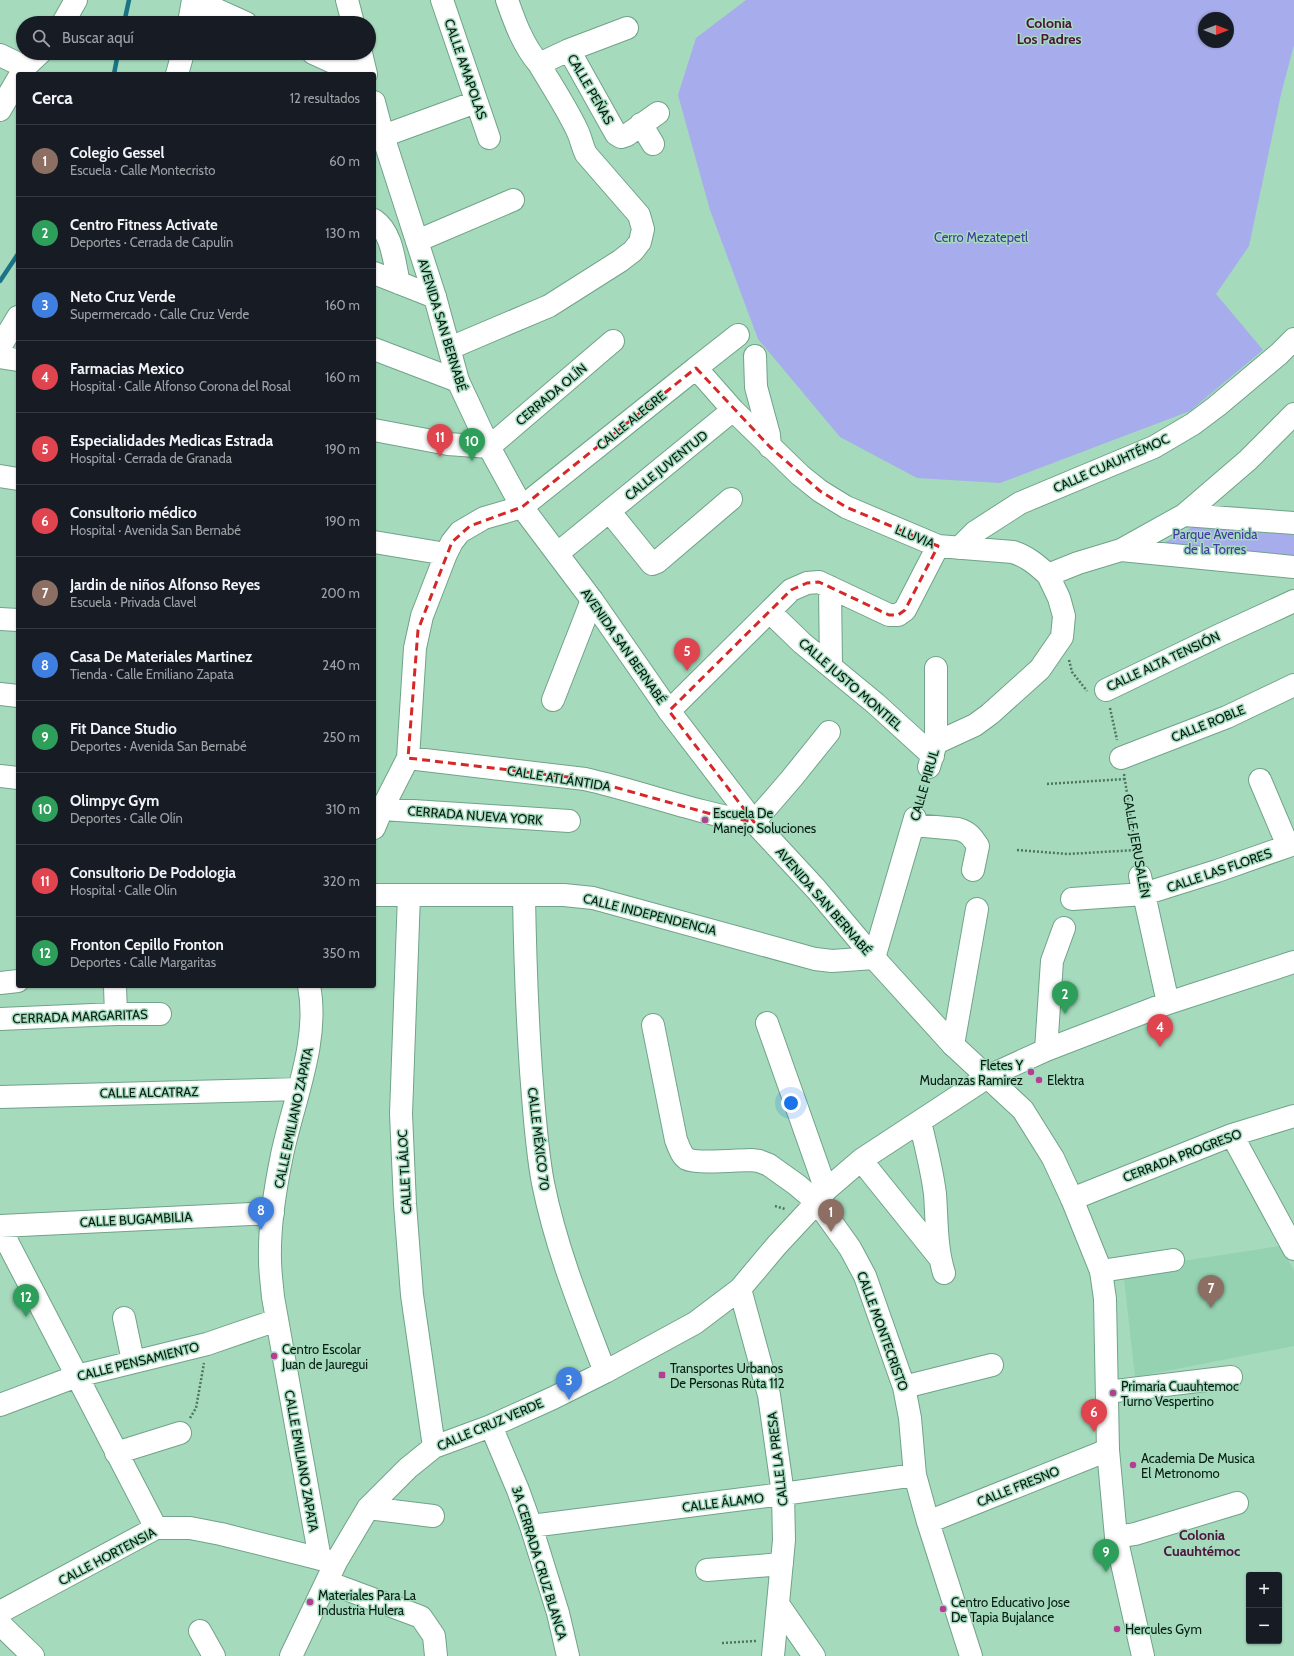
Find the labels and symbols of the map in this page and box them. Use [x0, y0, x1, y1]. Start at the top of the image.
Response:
north arrow [1198, 12, 1234, 48]
district label: Colonia Los Padres [1017, 14, 1081, 48]
street label: CALLE AMAPOLAS [441, 17, 491, 122]
street label: CALLE PEÑAS [564, 51, 618, 127]
park label: Cerro Mezatepetl [934, 229, 1028, 245]
street label: AVENIDA SAN BERNABÉ [415, 256, 472, 393]
street label: CERRADA OLÍN [511, 359, 590, 428]
street label: CALLE ALEGRE [593, 387, 669, 453]
pin: 11 [427, 424, 453, 457]
street label: CALLE JUVENTUD [621, 427, 711, 503]
pin: 10 [459, 428, 485, 461]
street label: CALLE CUAUHTÉMOC [1050, 429, 1172, 496]
street label: LLUVIA [893, 521, 937, 551]
park label: Parque Avenida de la Torres [1172, 526, 1258, 557]
street label: AVENIDA SAN BERNABÉ [578, 584, 671, 707]
street label: CALLE ALTA TENSIÓN [1104, 628, 1222, 694]
street label: CALLE JUSTO MONTIEL [796, 634, 907, 734]
pin: 5 [674, 638, 700, 671]
street label: CALLE ROBLE [1169, 701, 1247, 745]
street label: CALLE PIRUL [906, 747, 942, 823]
street label: CALLE ATLÁNTIDA [506, 761, 612, 794]
street label: CALLE JERUSALÉN [1120, 793, 1155, 899]
street label: CERRADA NUEVA YORK [407, 802, 544, 828]
place label: Escuela De Manejo Soluciones [713, 805, 817, 837]
marker: Escuela De Manejo Soluciones [700, 815, 710, 825]
street label: AVENIDA SAN BERNABÉ [773, 843, 876, 958]
street label: CALLE LAS FLORES [1164, 844, 1274, 895]
street label: CALLE INDEPENDENCIA [581, 890, 719, 938]
pin: 2 [1052, 981, 1078, 1014]
street label: CERRADA MARGARITAS [12, 1006, 148, 1026]
pin: 4 [1147, 1014, 1173, 1047]
street label: CALLE EMILIANO ZAPATA [270, 1046, 316, 1190]
place label: Fletes Y Mudanzas Ramirez [920, 1057, 1024, 1088]
marker: Fletes Y Mudanzas Ramirez [1026, 1067, 1036, 1077]
place label: Elektra [1047, 1072, 1085, 1088]
marker: Elektra [1034, 1075, 1044, 1085]
street label: CALLE ALCATRAZ [100, 1083, 199, 1101]
street label: CALLE MÉXICO 70 [525, 1086, 554, 1192]
your location [781, 1093, 801, 1113]
street label: CERRADA PROGRESO [1120, 1125, 1244, 1185]
street label: CALLE TLÁLOC [393, 1129, 414, 1215]
pin: 8 [248, 1197, 274, 1230]
pin: 1 [818, 1199, 844, 1232]
street label: CALLE BUGAMBILIA [79, 1208, 193, 1230]
street label: CALLE MONTECRISTO [854, 1269, 912, 1393]
pin: 7 [1198, 1275, 1224, 1308]
pin: 12 [13, 1284, 39, 1317]
street label: CALLE PENSAMIENTO [75, 1338, 201, 1384]
place label: Centro Escolar Juan de Jauregui [281, 1341, 368, 1372]
marker: Centro Escolar Juan de Jauregui [269, 1351, 279, 1361]
place label: Transportes Urbanos De Personas Ruta 112 [670, 1360, 785, 1391]
pin: 3 [556, 1367, 582, 1400]
marker: Transportes Urbanos De Personas Ruta 112 [657, 1370, 667, 1380]
place label: Primaria Cuauhtemoc Turno Vespertino [1121, 1378, 1239, 1409]
marker: Primaria Cuauhtemoc Turno Vespertino [1108, 1388, 1118, 1398]
street label: CALLE EMILIANO ZAPATA [282, 1389, 322, 1533]
street label: CALLE CRUZ VERDE [434, 1394, 546, 1454]
pin: 6 [1081, 1399, 1107, 1432]
street label: CALLE LA PRESA [763, 1411, 791, 1507]
place label: Academia De Musica El Metronomo [1141, 1450, 1255, 1481]
marker: Academia De Musica El Metronomo [1128, 1460, 1138, 1470]
street label: CALLE FRESNO [974, 1462, 1062, 1510]
street label: 3A CERRADA CRUZ BLANCA [509, 1484, 571, 1642]
street label: CALLE ÁLAMO [681, 1488, 765, 1515]
street label: CALLE HORTENSIA [55, 1524, 159, 1588]
district label: Colonia Cuauhtémoc [1164, 1526, 1241, 1560]
pin: 9 [1093, 1539, 1119, 1572]
place label: Materiales Para La Industria Hulera [318, 1587, 417, 1618]
place label: Centro Educativo Jose De Tapia Bujalance [951, 1594, 1070, 1626]
marker: Materiales Para La Industria Hulera [305, 1597, 315, 1607]
marker: Centro Educativo Jose De Tapia Bujalance [938, 1604, 948, 1614]
place label: Hercules Gym [1125, 1621, 1202, 1637]
marker: Hercules Gym [1112, 1624, 1122, 1634]

